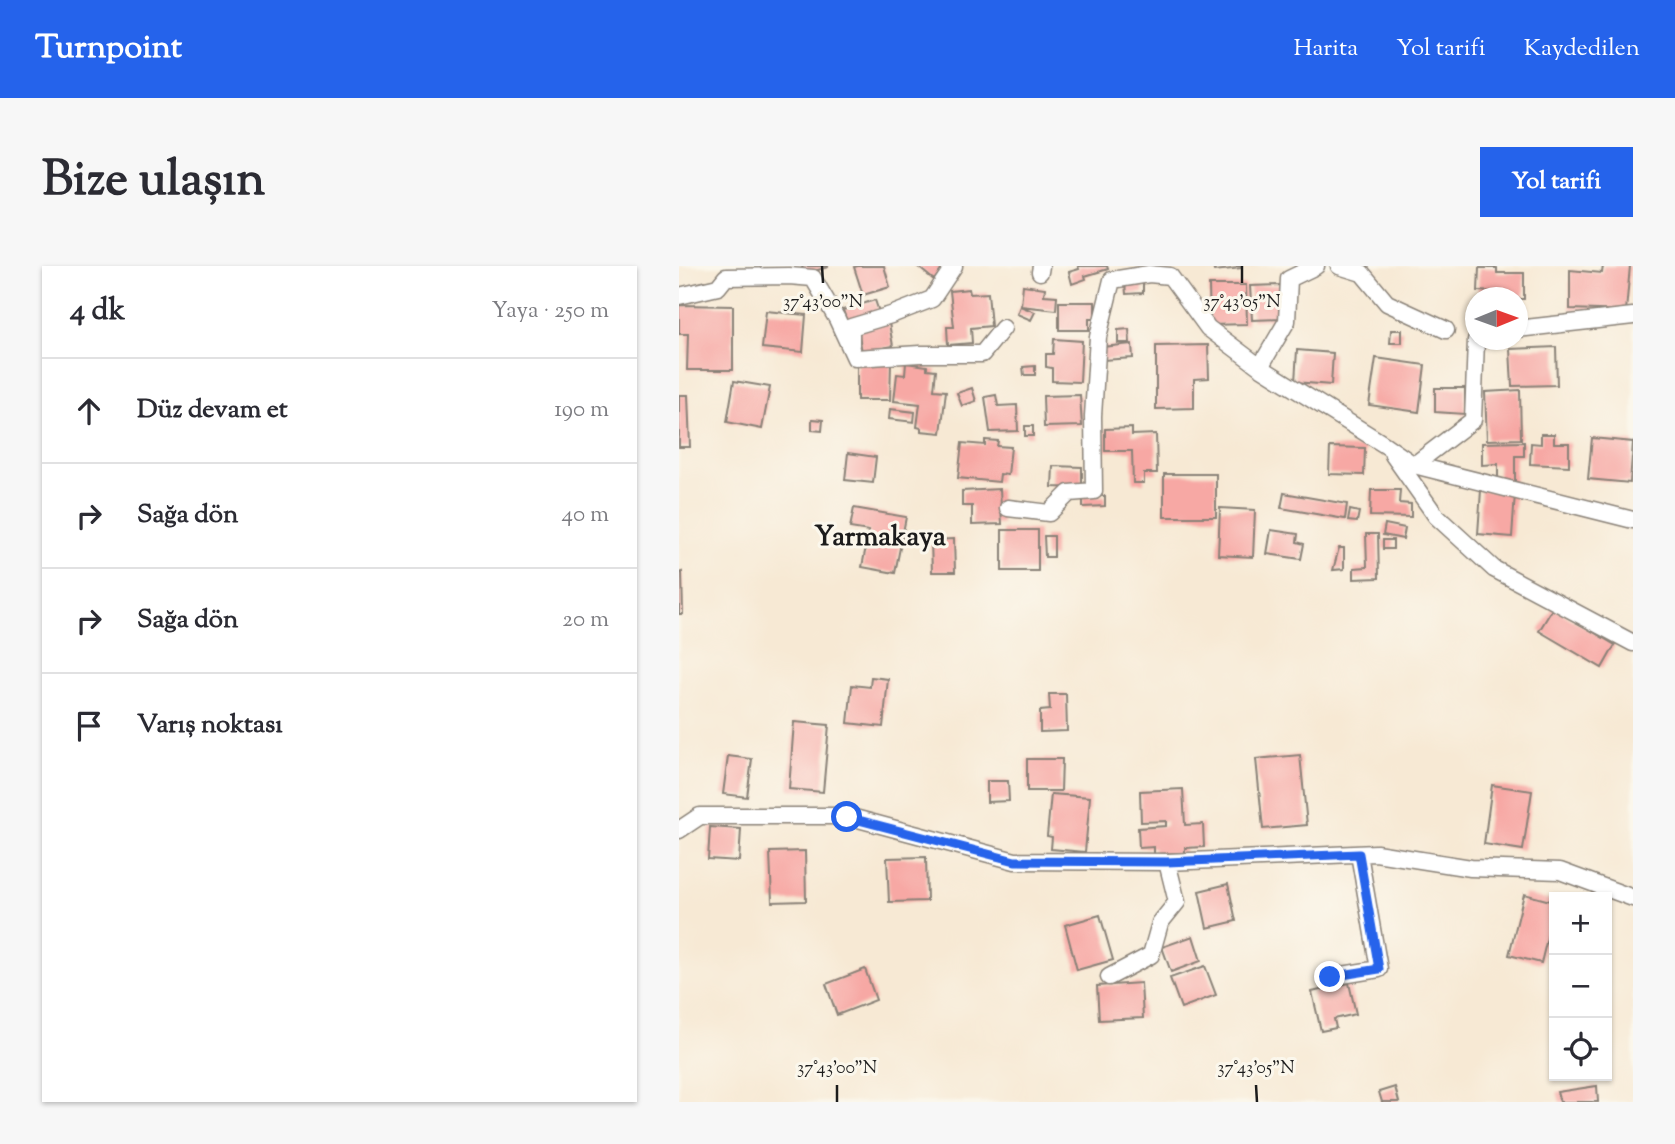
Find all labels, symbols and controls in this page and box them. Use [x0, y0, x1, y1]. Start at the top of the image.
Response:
text: Turnpoint [35, 25, 182, 73]
text: Harita [1294, 32, 1358, 66]
text: Yol tarifi [1396, 32, 1486, 66]
text: Kaydedilen [1524, 32, 1640, 66]
text: Bize ulaşın [42, 147, 265, 217]
button: Yol tarifi [1480, 147, 1633, 217]
north arrow [1465, 287, 1528, 350]
text: 4 dk [70, 290, 125, 333]
text: 37°43'00"N [783, 290, 863, 316]
text: 37°43'05"N [1203, 290, 1281, 316]
text: Yaya · 250 m [492, 295, 609, 328]
icon: ahead [70, 392, 108, 430]
text: Düz devam et [137, 392, 288, 429]
text: 190 m [554, 394, 609, 427]
icon: right [70, 497, 108, 535]
text: Sağa dön [137, 497, 238, 534]
text: 40 m [562, 499, 609, 532]
district label: Yarmakaya [814, 518, 946, 558]
icon: right [70, 602, 108, 640]
text: Sağa dön [137, 602, 238, 639]
text: 20 m [562, 604, 609, 637]
icon: arrive [70, 707, 108, 745]
text: Varış noktası [137, 707, 283, 744]
route start [831, 801, 862, 832]
map controls [1549, 892, 1612, 1081]
button: + [1549, 892, 1612, 955]
button: − [1549, 955, 1612, 1018]
route end [1314, 961, 1345, 992]
button: locate [1549, 1018, 1612, 1081]
text: 37°43'00"N [797, 1056, 877, 1082]
text: 37°43'05"N [1217, 1056, 1295, 1082]

